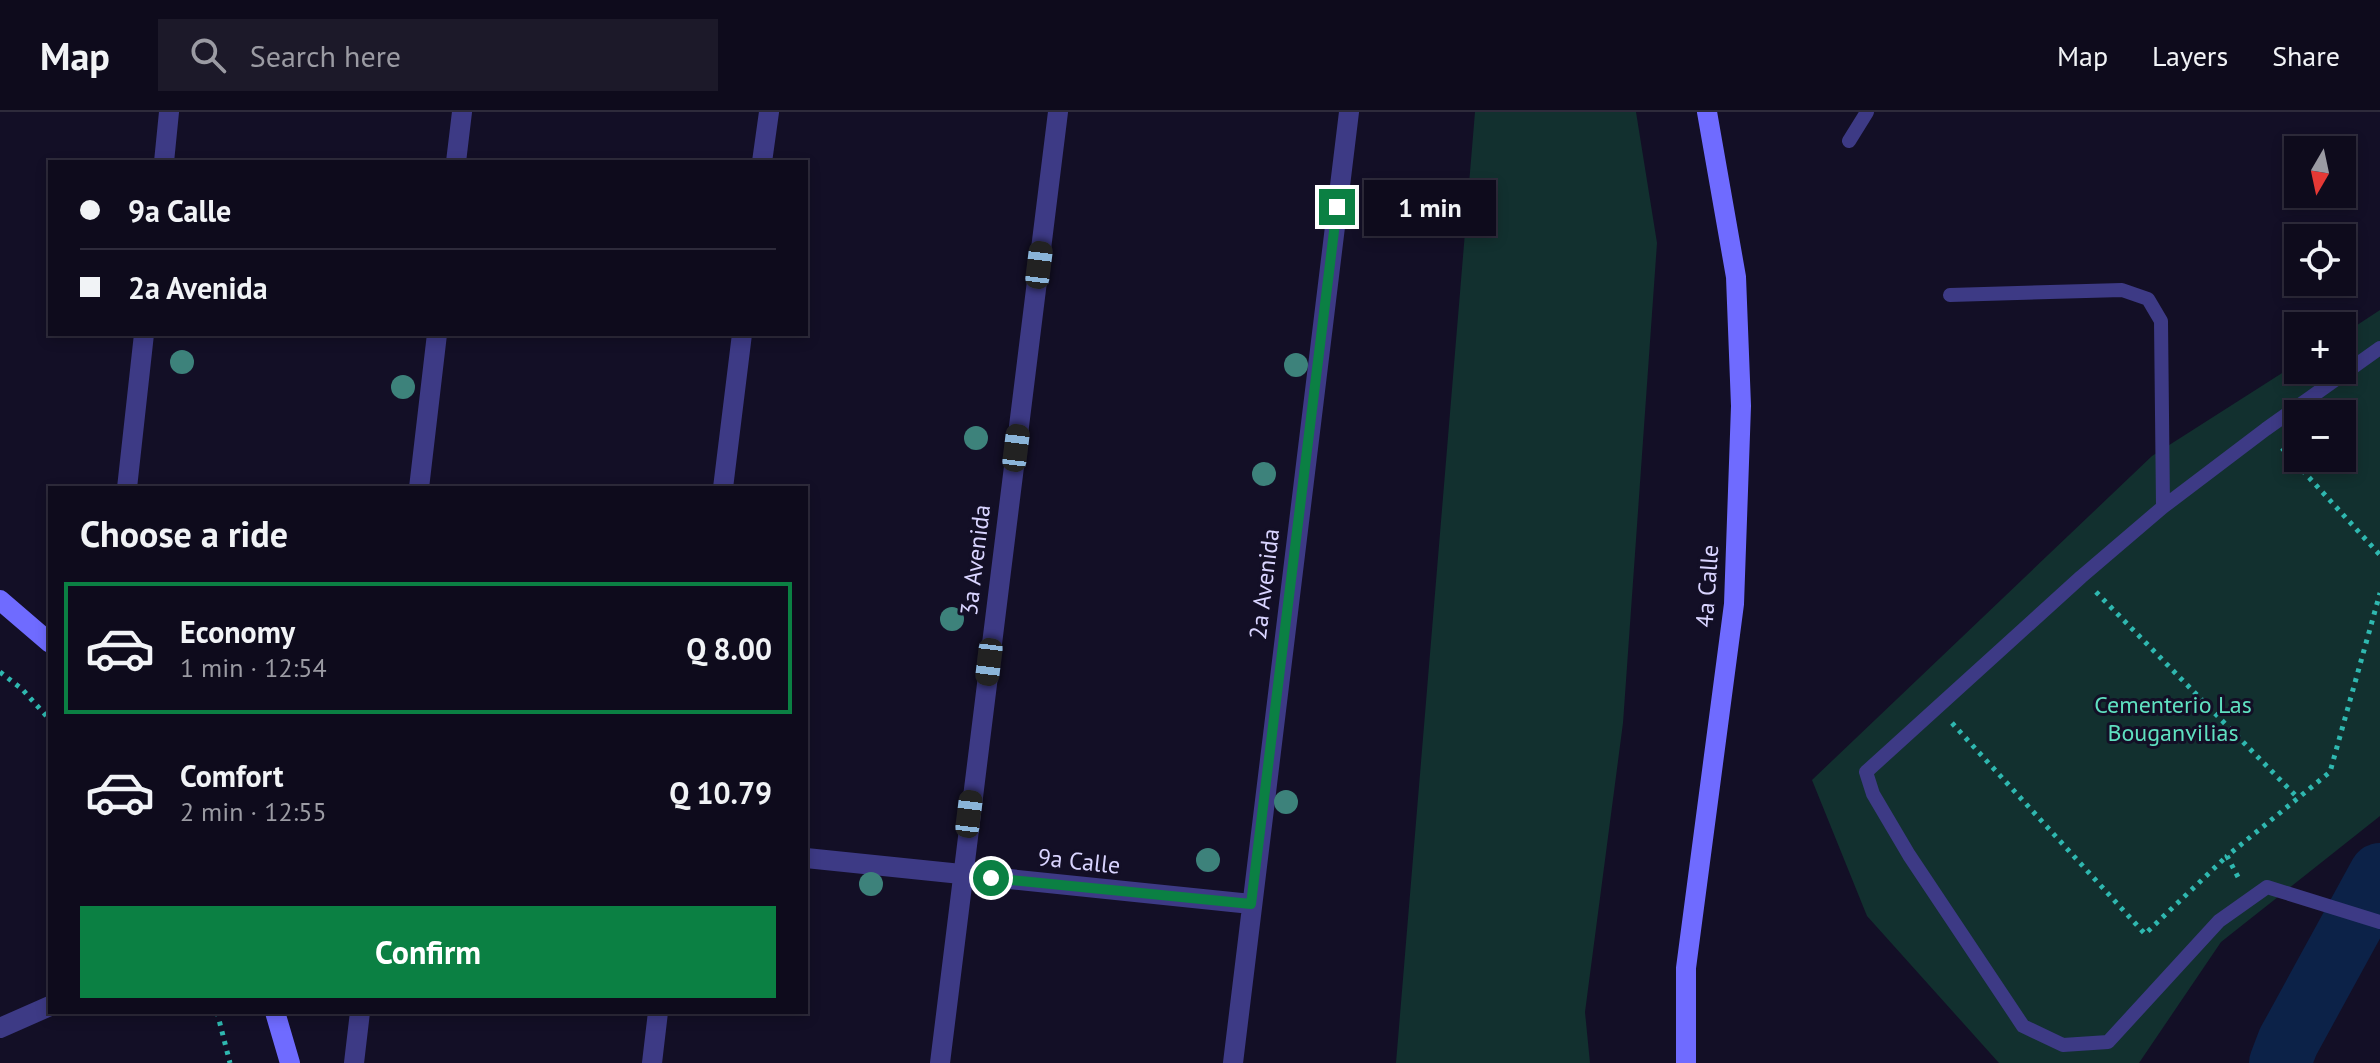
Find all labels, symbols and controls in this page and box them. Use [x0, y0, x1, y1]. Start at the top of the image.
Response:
search box [158, 19, 718, 91]
text: Map [40, 31, 110, 80]
icon: search [186, 33, 230, 77]
text: Search here [250, 36, 401, 75]
text: Map [2057, 37, 2108, 74]
text: Layers [2152, 37, 2228, 74]
text: Share [2272, 37, 2340, 74]
north arrow [2284, 136, 2356, 208]
map controls [2284, 136, 2356, 472]
callout: 1 min [1365, 179, 1497, 235]
route end [1319, 189, 1355, 225]
text: 9a Calle [128, 191, 231, 230]
text: 1 min [1398, 191, 1462, 224]
button: locate [2284, 224, 2356, 296]
car [1024, 240, 1054, 290]
text: 2a Avenida [128, 268, 268, 307]
button: + [2284, 312, 2356, 384]
button: − [2284, 400, 2356, 472]
car [1001, 423, 1031, 473]
street label: 3a Avenida [953, 503, 997, 617]
text: Choose a ride [80, 510, 288, 557]
street label: 2a Avenida [1242, 527, 1286, 641]
street label: 4a Calle [1689, 544, 1725, 628]
icon: car [84, 612, 156, 684]
text: Economy [180, 612, 295, 651]
text: Q 8.00 [686, 629, 772, 668]
car [974, 637, 1004, 687]
text: 1 min · 12:54 [180, 651, 327, 684]
park label: Cementerio Las Bouganvilias [2094, 689, 2252, 748]
icon: car [84, 756, 156, 828]
text: Comfort [180, 756, 283, 795]
text: Q 10.79 [669, 773, 772, 812]
car [954, 789, 984, 839]
text: 2 min · 12:55 [180, 795, 327, 828]
street label: 9a Calle [1036, 841, 1122, 881]
route start [973, 860, 1009, 896]
button: Confirm [80, 906, 776, 998]

